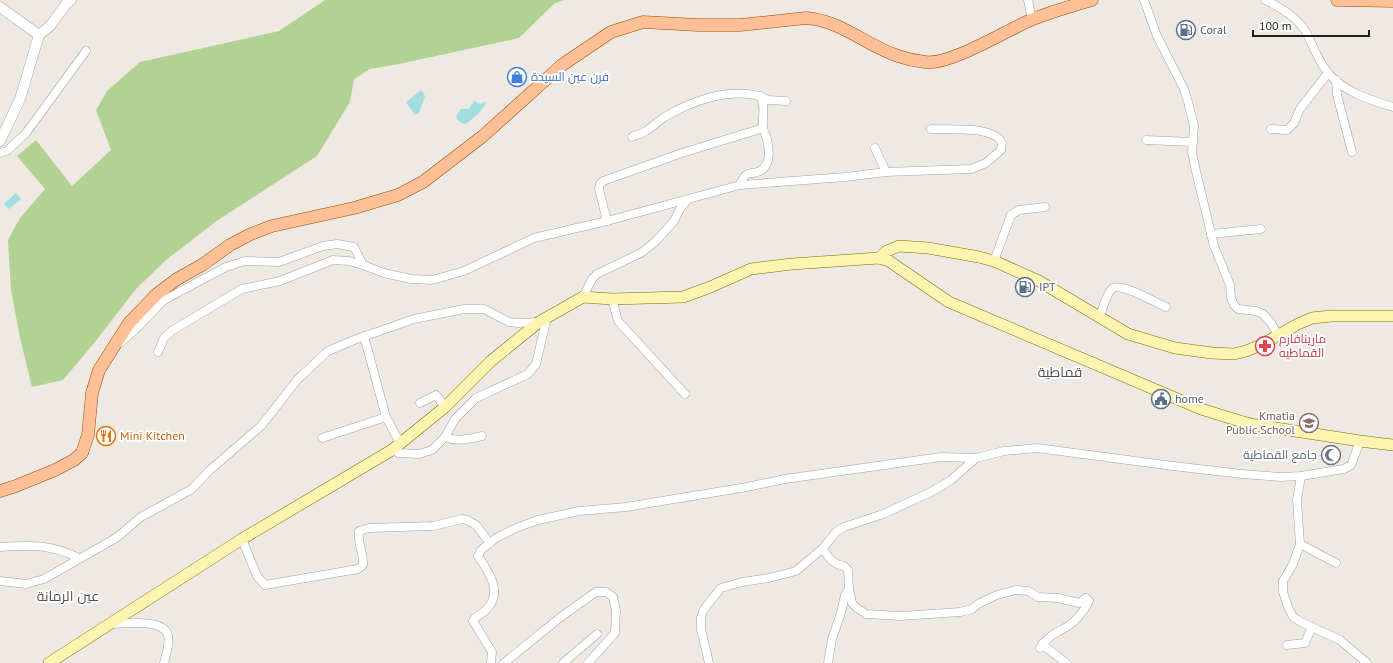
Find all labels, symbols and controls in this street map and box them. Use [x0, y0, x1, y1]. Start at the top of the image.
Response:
scale bar [1253, 12, 1369, 38]
text: 100 m [1259, 18, 1292, 33]
fuel station icon: Coral [1175, 19, 1197, 41]
place label: Coral [1200, 22, 1227, 37]
shop icon: فرن عين السيدة [506, 66, 528, 88]
place label: فرن عين السيدة [531, 69, 609, 84]
fuel station icon: IPT [1014, 276, 1036, 298]
place label: IPT [1039, 279, 1056, 294]
place label: مارينافارم القماطيه [1279, 331, 1326, 360]
pharmacy icon: مارينافارم القماطيه [1254, 335, 1276, 357]
district label: قماطية [1038, 363, 1082, 381]
public building icon: home [1150, 388, 1172, 410]
place label: home [1175, 391, 1204, 406]
place label: Kmatia Public School [1226, 408, 1295, 437]
school or university icon: Kmatia Public School [1298, 412, 1320, 434]
restaurant icon: Mini Kitchen [95, 425, 117, 447]
place label: Mini Kitchen [120, 428, 185, 443]
mosque icon: جامع القماطية [1320, 444, 1342, 466]
place label: جامع القماطية [1243, 447, 1317, 463]
district label: عين الرمانة [37, 587, 99, 605]

